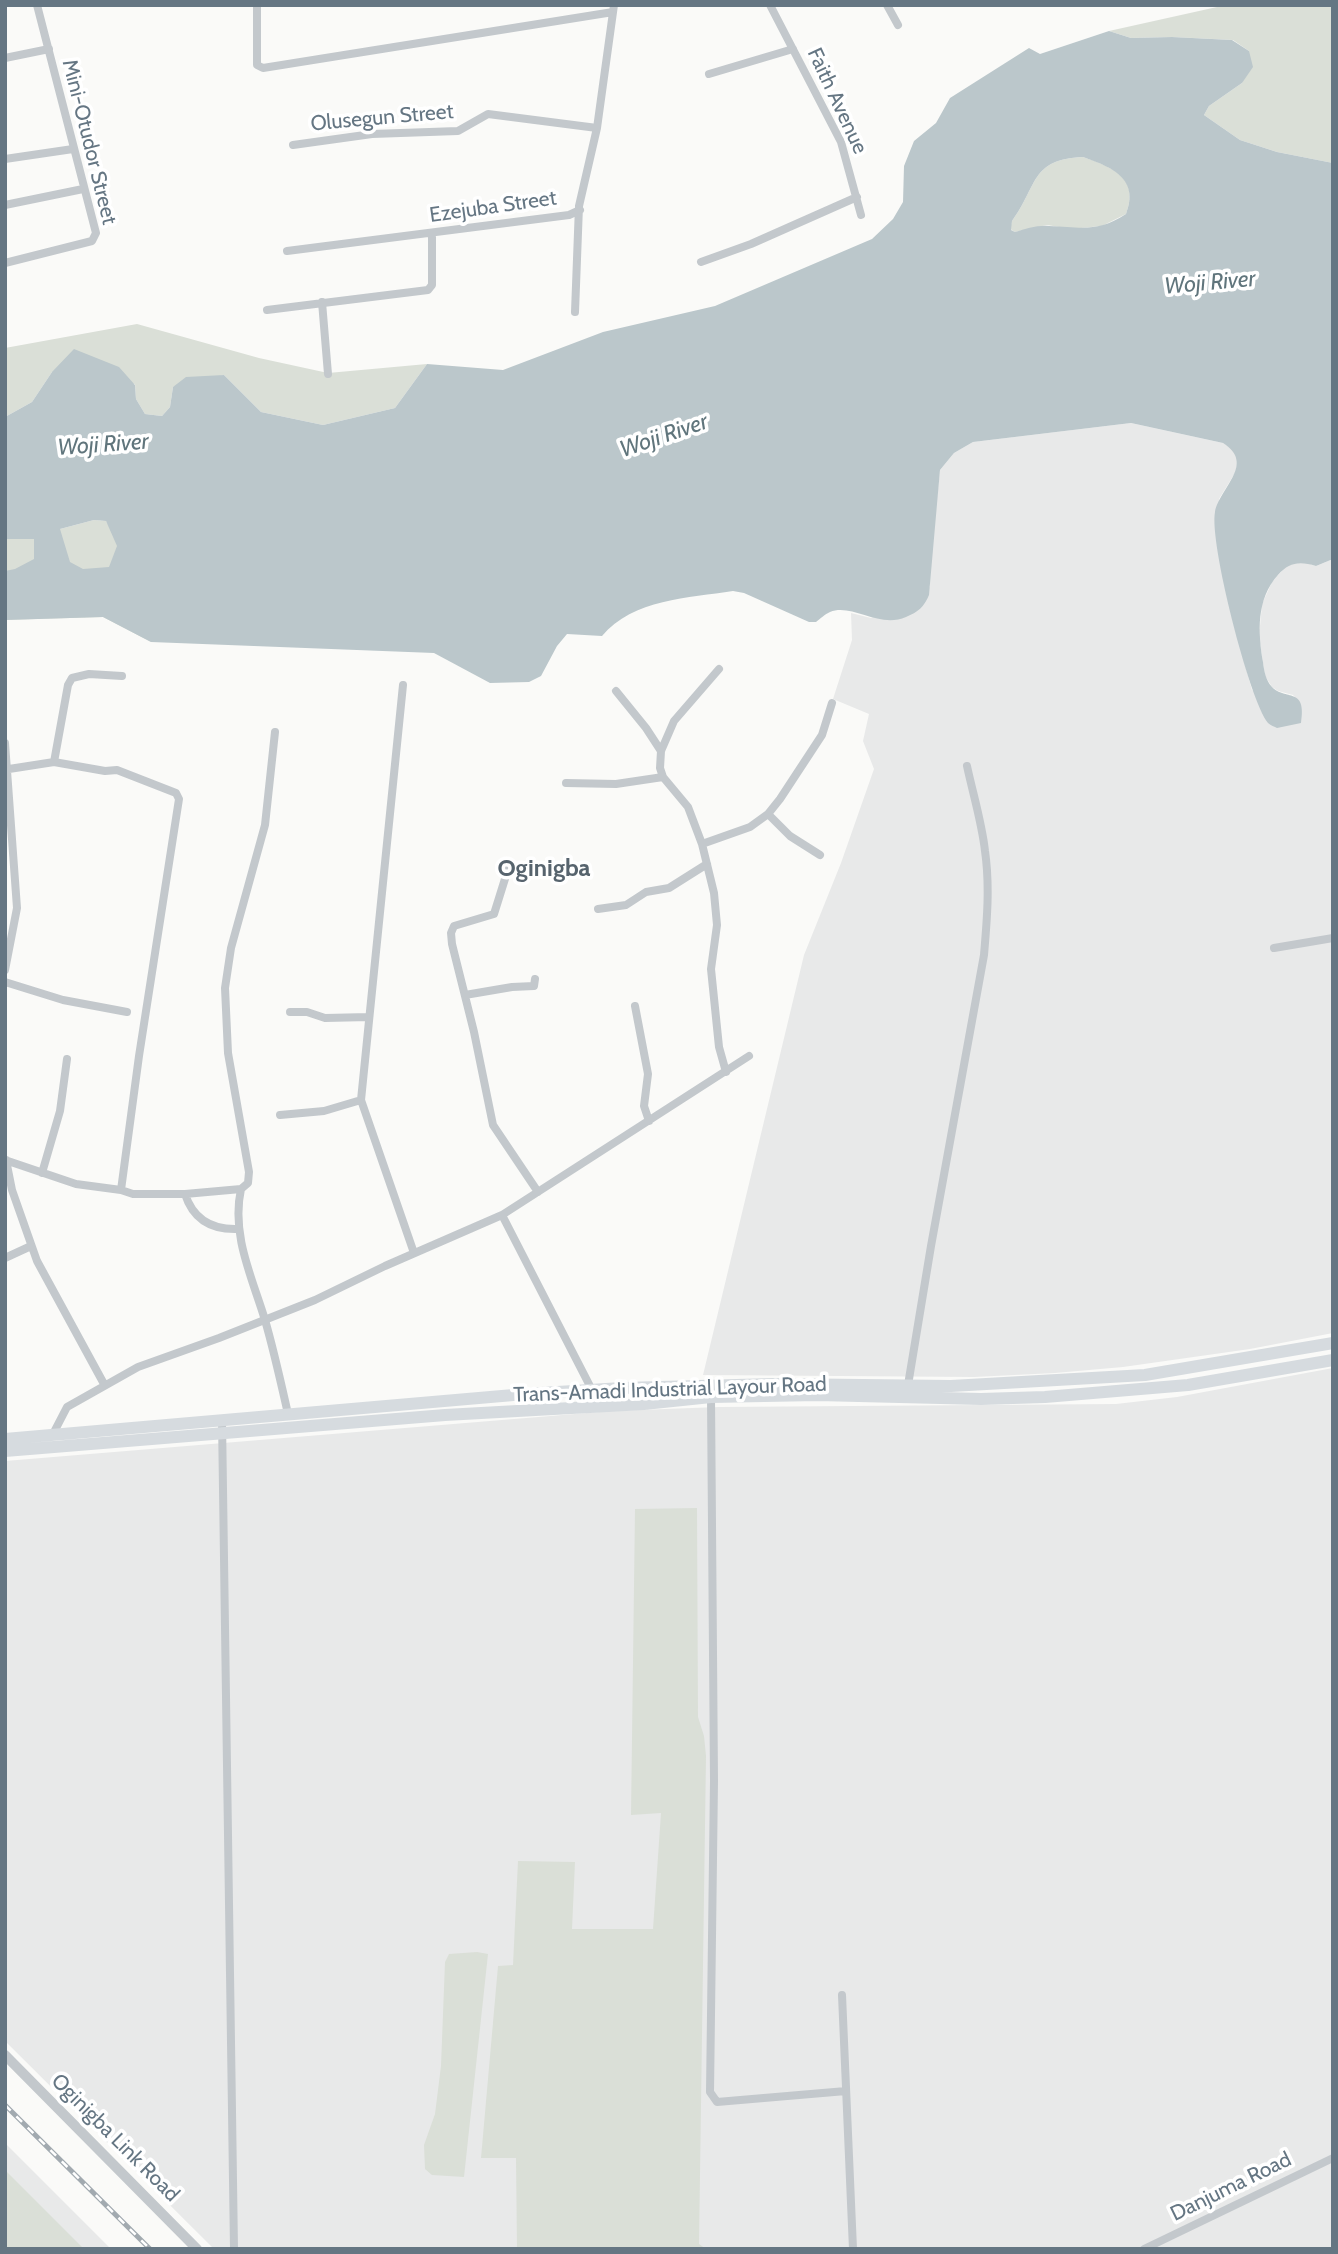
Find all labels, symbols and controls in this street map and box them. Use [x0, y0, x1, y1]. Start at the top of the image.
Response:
street label: Faith Avenue [801, 44, 873, 158]
street label: Mini-Otudor Street [56, 57, 122, 227]
street label: Olusegun Street [310, 99, 454, 137]
street label: Ezejuba Street [428, 186, 558, 228]
water label: Woji River [1163, 265, 1257, 301]
water label: Woji River [616, 408, 712, 464]
water label: Woji River [56, 428, 150, 462]
district label: Oginigba [497, 855, 591, 883]
street label: Trans-Amadi Industrial Layour Road [513, 1372, 827, 1408]
street label: Oginigba Link Road [46, 2069, 184, 2207]
street label: Danjuma Road [1167, 2147, 1295, 2227]

